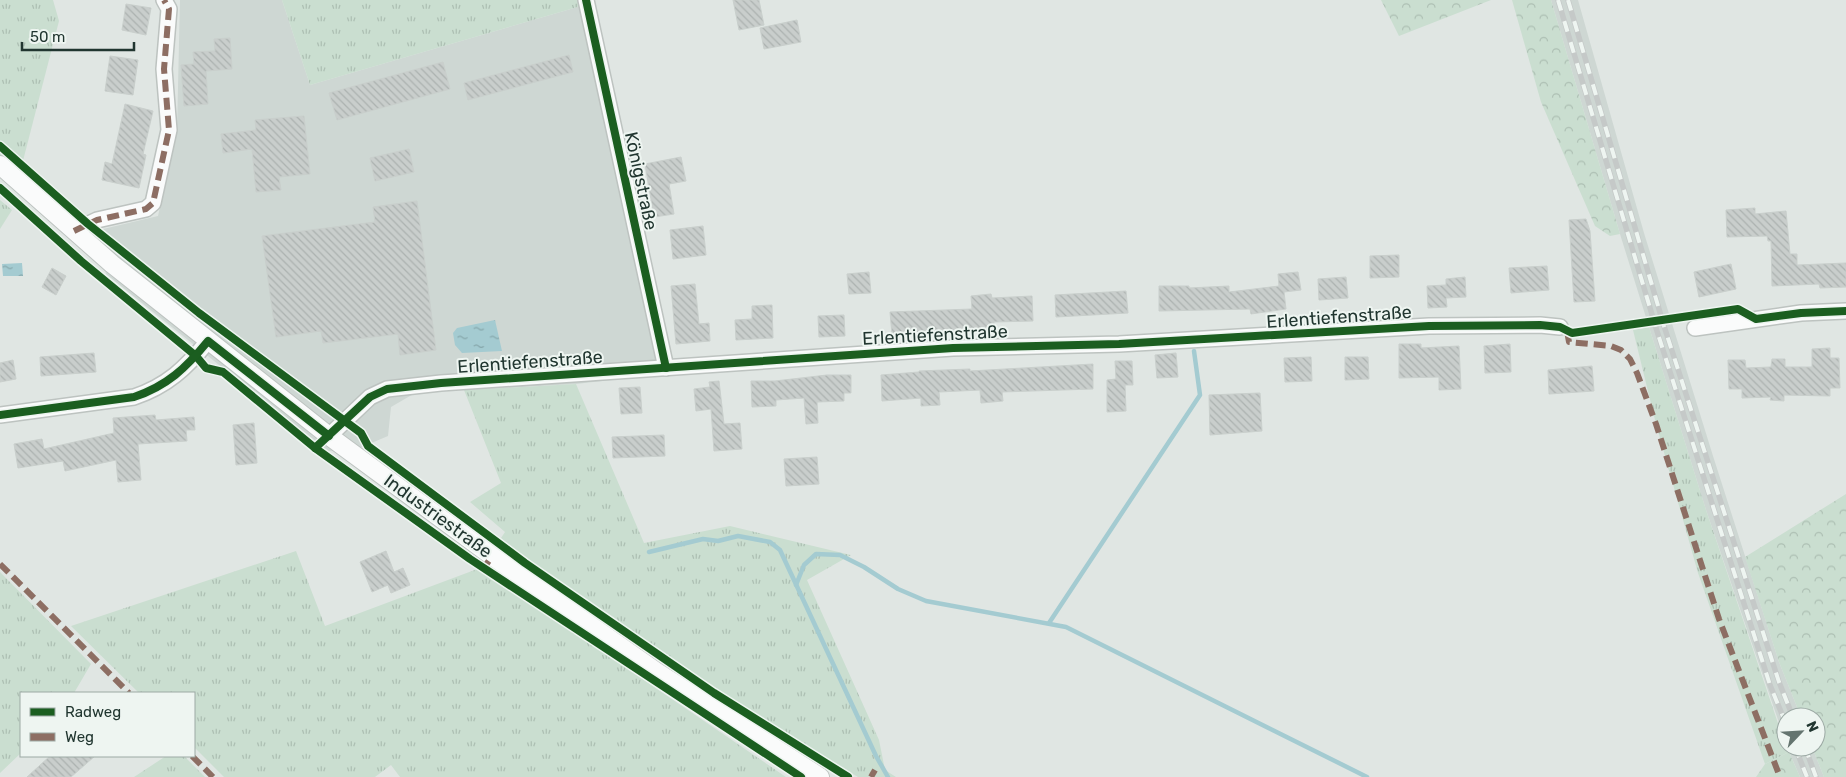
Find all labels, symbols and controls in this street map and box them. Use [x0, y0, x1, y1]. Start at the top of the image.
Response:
scale bar [22, 20, 135, 52]
text: 50 m [30, 28, 65, 46]
street label: Königstraße [620, 130, 662, 232]
street label: Erlentiefenstraße [1266, 301, 1412, 333]
street label: Erlentiefenstraße [862, 320, 1008, 350]
street label: Erlentiefenstraße [457, 346, 603, 378]
street label: Industriestraße [380, 469, 496, 563]
legend [20, 692, 195, 757]
text: Radweg [65, 703, 121, 721]
north arrow [1776, 707, 1826, 757]
text: N [1802, 719, 1822, 735]
text: Weg [65, 728, 94, 746]

